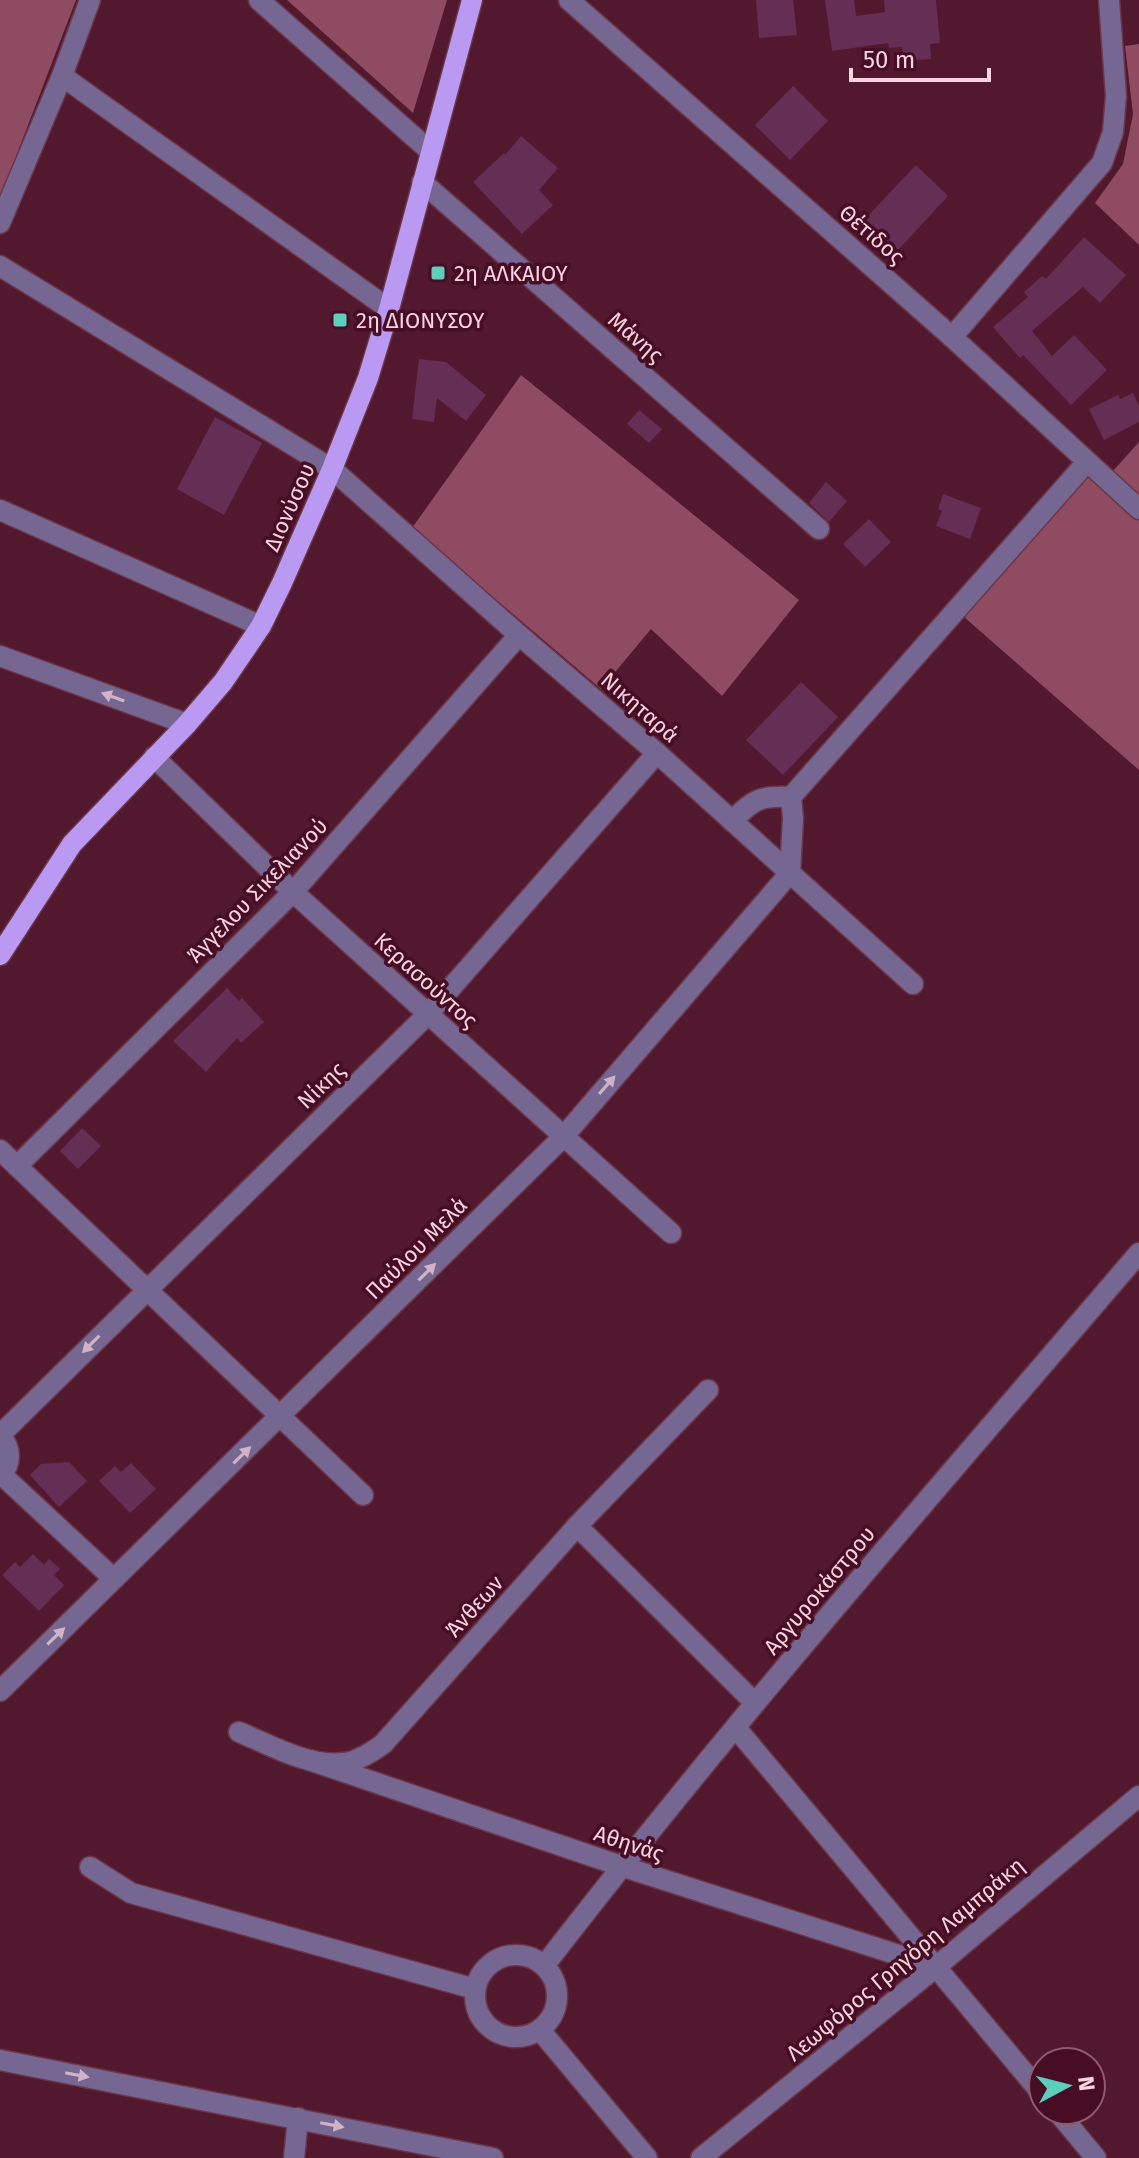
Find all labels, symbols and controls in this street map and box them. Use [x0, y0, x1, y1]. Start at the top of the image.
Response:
scale bar [851, 32, 989, 82]
text: 50 m [863, 46, 915, 74]
street label: Θέτιδος [834, 199, 910, 270]
place label: 2η ΑΛΚΑΙΟΥ [454, 260, 568, 287]
marker: 2η ΑΛΚΑΙΟΥ [429, 264, 447, 282]
street label: Μάνης [603, 306, 669, 369]
place label: 2η ΔΙΟΝΥΣΟΥ [356, 307, 484, 334]
marker: 2η ΔΙΟΝΥΣΟΥ [331, 311, 349, 329]
street label: Διονύσου [258, 459, 321, 555]
street label: Νικηταρά [595, 666, 684, 748]
one-way arrow [101, 691, 125, 703]
street label: Άγγελου Σικελιανού [181, 812, 333, 968]
street label: Κερασούντος [368, 927, 483, 1034]
street label: Νίκης [292, 1056, 351, 1115]
one-way arrow [598, 1076, 616, 1095]
street label: Παύλου Μελά [360, 1192, 473, 1305]
one-way arrow [417, 1263, 436, 1282]
one-way arrow [82, 1334, 101, 1353]
one-way arrow [232, 1446, 251, 1465]
street label: Αργυροκάστρου [758, 1521, 881, 1660]
street label: Άνθεων [440, 1570, 509, 1643]
one-way arrow [46, 1628, 65, 1646]
street label: Αθηνάς [591, 1820, 667, 1867]
street label: Λεωφόρος Γρηγόρη Λαμπράκη [781, 1852, 1030, 2067]
north arrow [1027, 2046, 1107, 2126]
one-way arrow [64, 2069, 89, 2082]
text: N [1072, 2075, 1101, 2093]
one-way arrow [319, 2119, 344, 2132]

